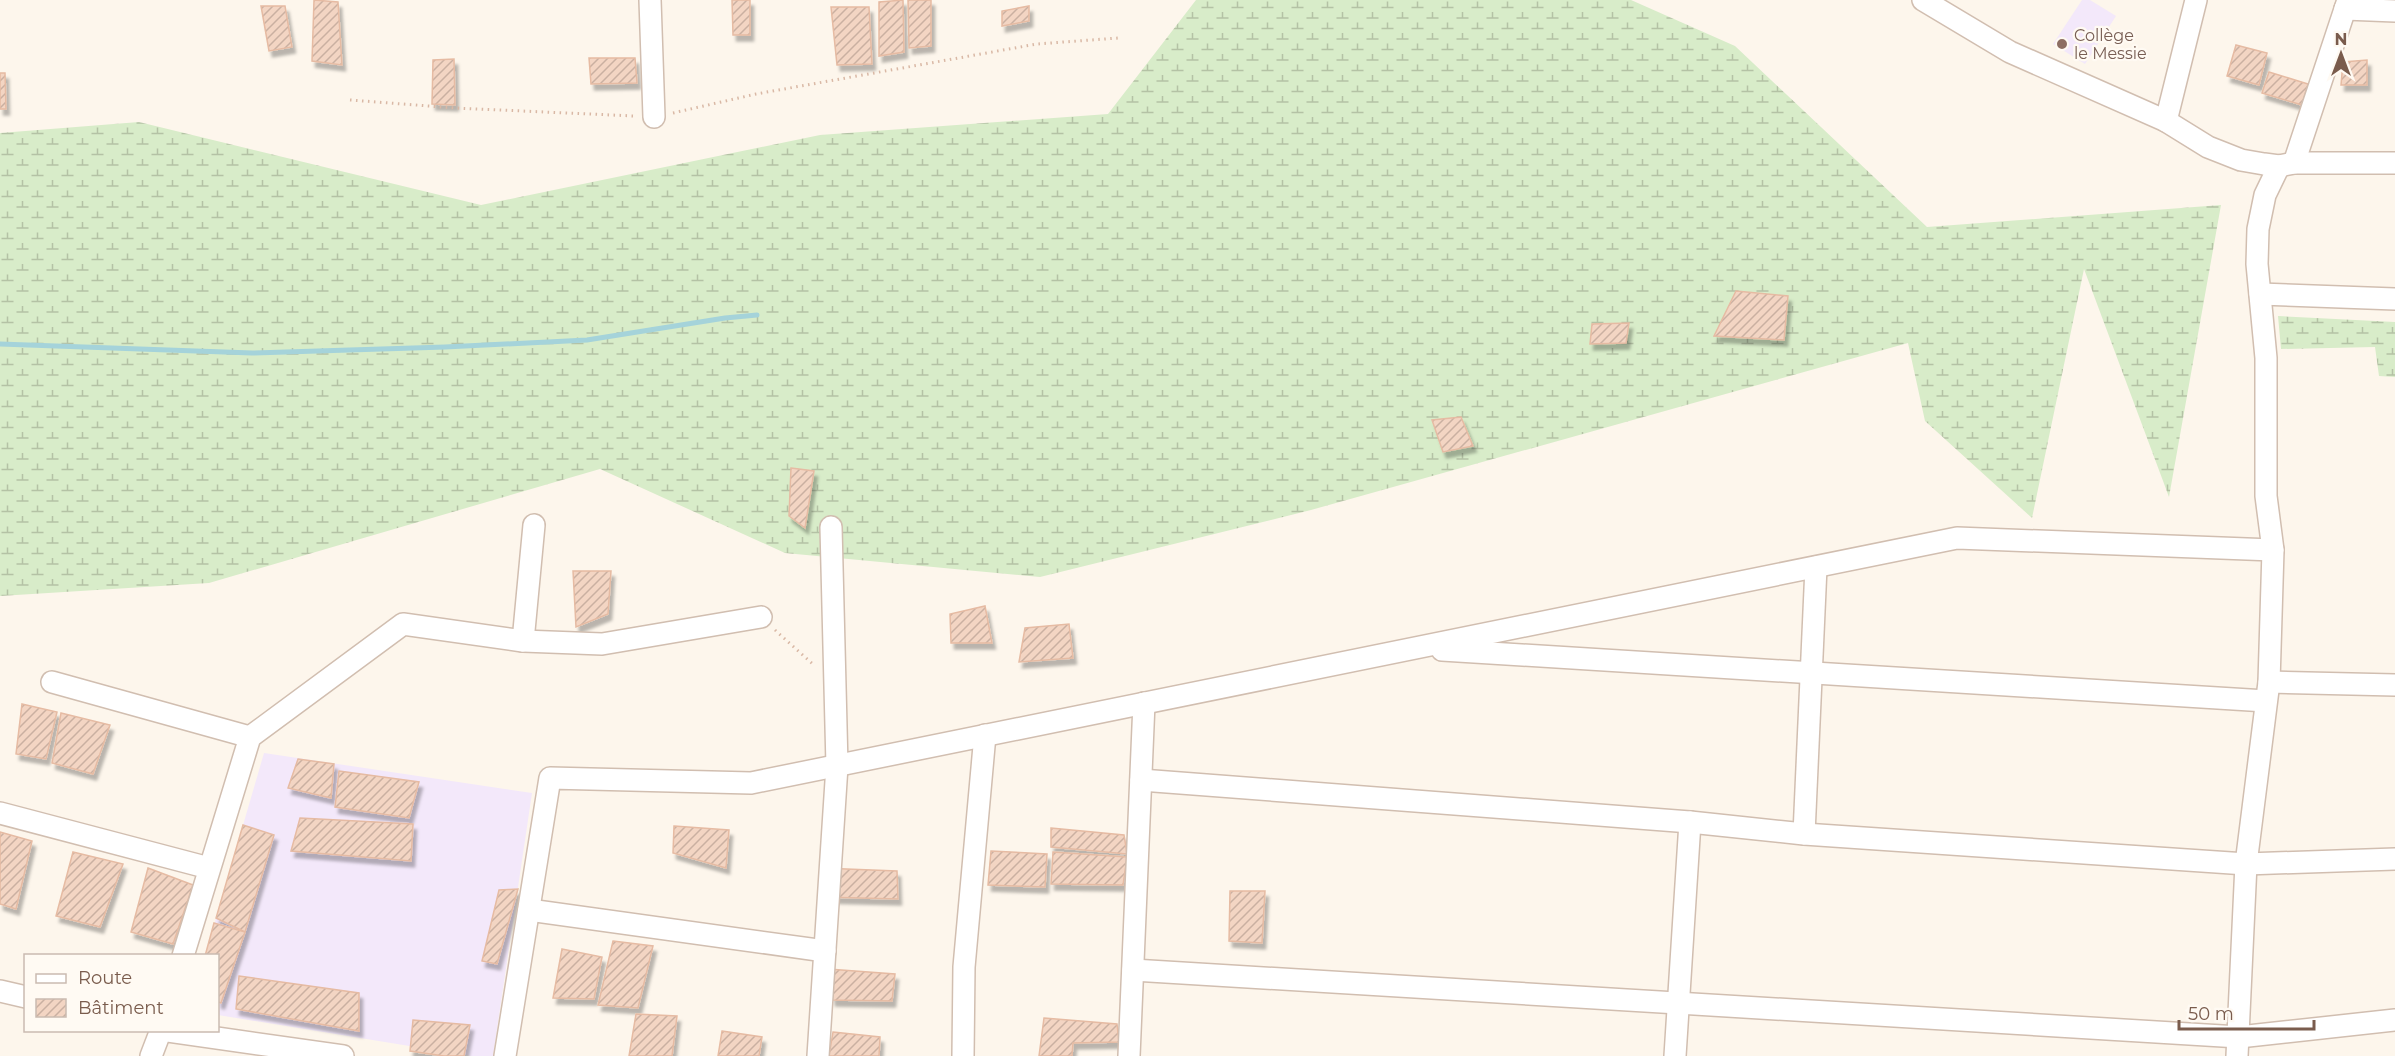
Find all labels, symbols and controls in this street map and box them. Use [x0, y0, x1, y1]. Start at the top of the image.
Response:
north arrow [2311, 24, 2371, 84]
place label: Collège le Messie [2074, 26, 2147, 63]
text: N [2335, 30, 2347, 49]
marker: Collège le Messie [2055, 37, 2069, 51]
legend [24, 954, 219, 1032]
text: Route [78, 967, 132, 989]
scale bar [2179, 993, 2314, 1031]
text: Bâtiment [78, 997, 164, 1019]
text: 50 m [2188, 1003, 2234, 1025]

